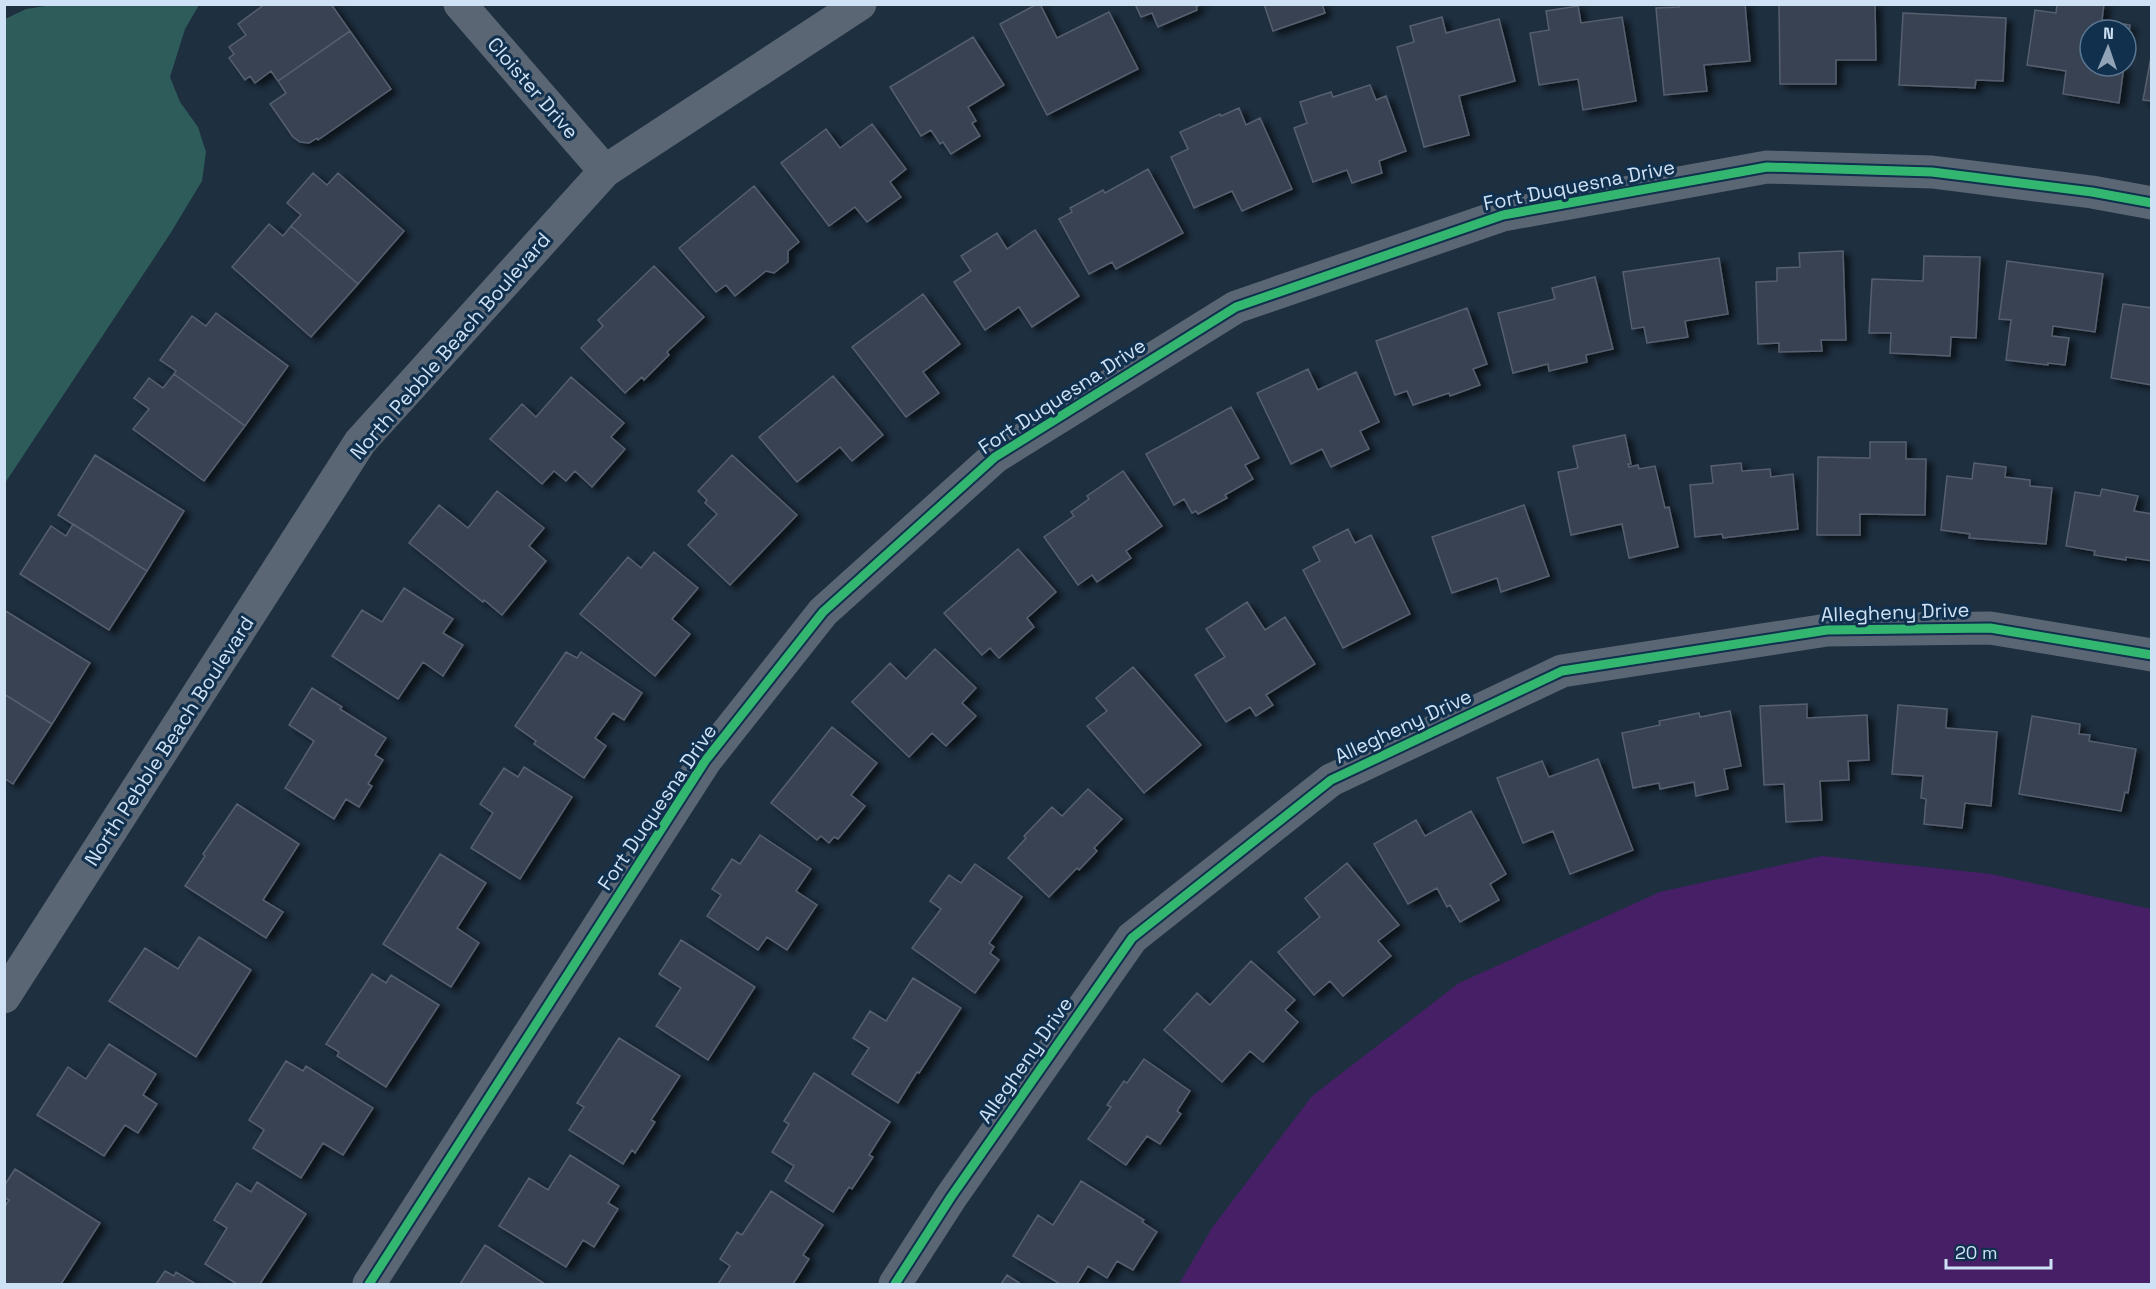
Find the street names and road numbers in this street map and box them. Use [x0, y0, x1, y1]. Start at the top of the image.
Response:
street label: Cloister Drive [482, 32, 584, 144]
street label: Fort Duquesna Drive [1481, 154, 1677, 216]
street label: North Pebble Beach Boulevard [344, 227, 556, 465]
street label: Fort Duquesna Drive [973, 332, 1151, 460]
street label: Allegheny Drive [1820, 596, 1970, 628]
street label: North Pebble Beach Boulevard [78, 611, 260, 871]
street label: Allegheny Drive [1330, 683, 1476, 769]
street label: Fort Duquesna Drive [592, 719, 722, 895]
street label: Allegheny Drive [972, 992, 1078, 1128]

